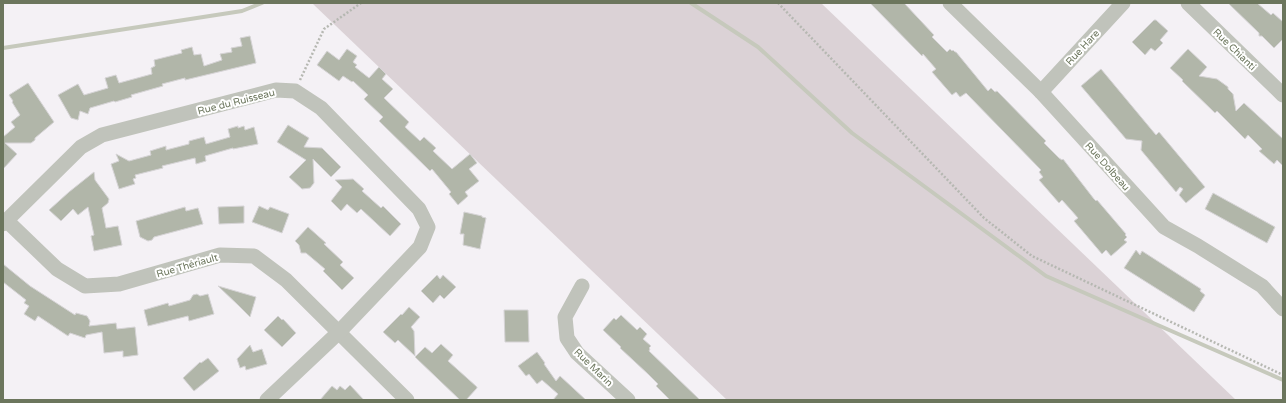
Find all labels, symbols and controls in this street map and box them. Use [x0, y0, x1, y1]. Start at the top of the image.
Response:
street label: Rue Chianti [1210, 26, 1258, 73]
street label: Rue Hare [1063, 27, 1102, 68]
street label: Rue du Ruisseau [196, 87, 276, 117]
street label: Rue Dolbeau [1082, 140, 1132, 193]
street label: Rue Thériault [155, 251, 220, 280]
street label: Rue Marin [571, 346, 615, 389]

